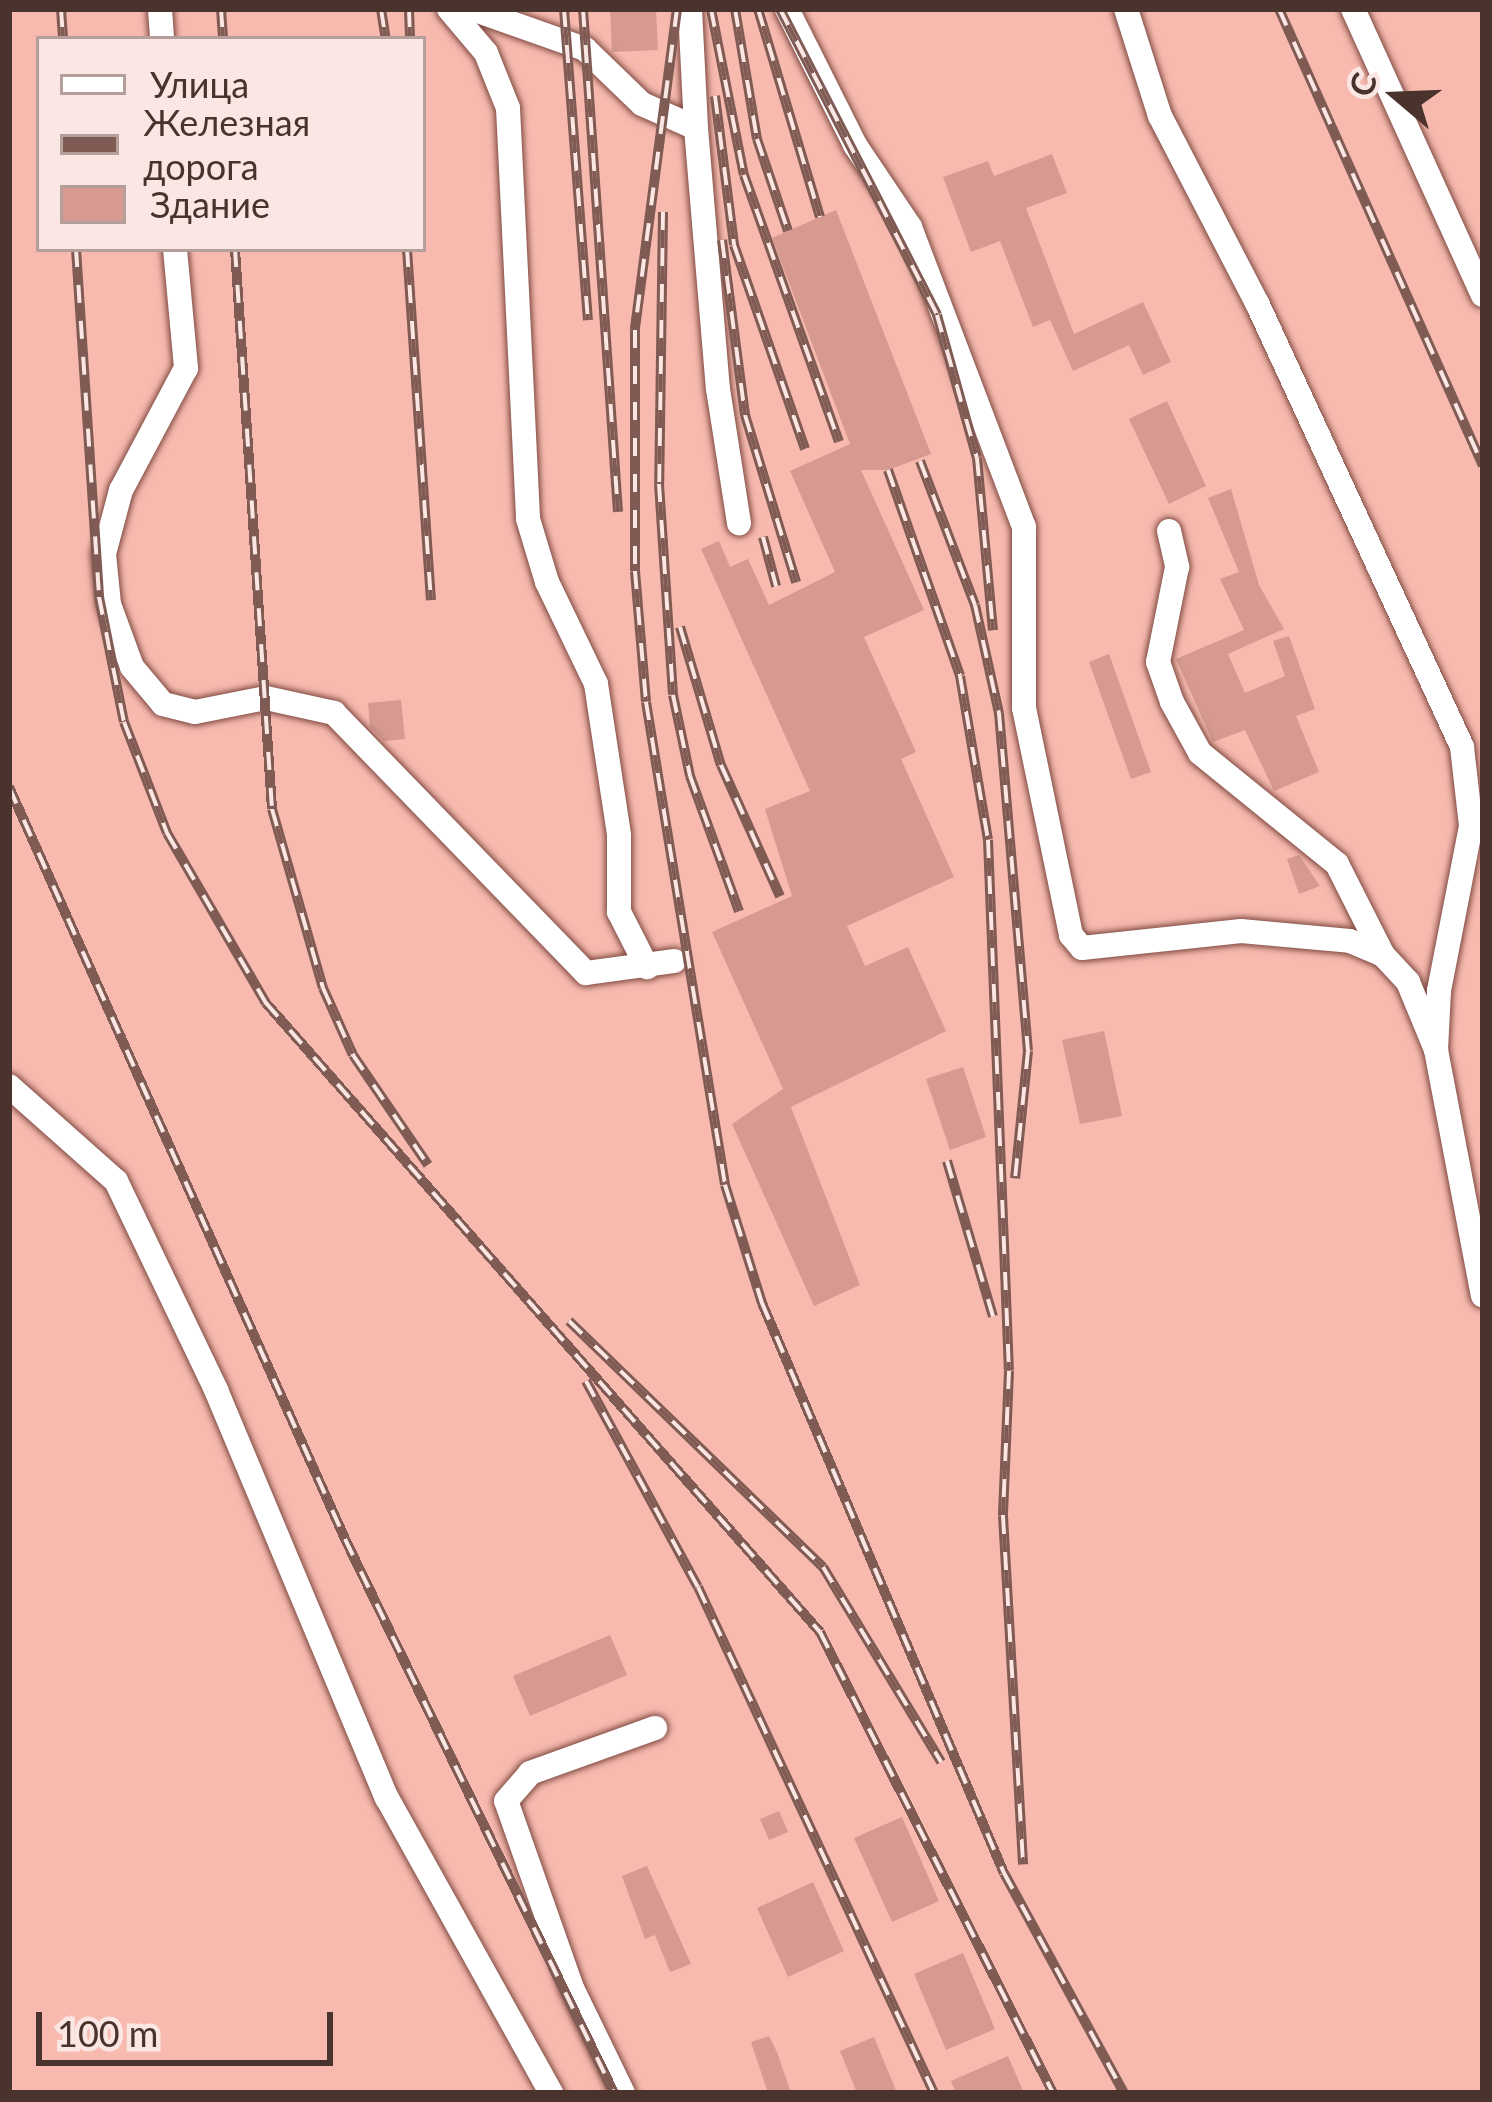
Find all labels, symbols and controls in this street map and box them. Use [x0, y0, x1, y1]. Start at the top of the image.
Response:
legend [36, 36, 426, 252]
north arrow [1336, 36, 1456, 156]
text: Улица [150, 62, 249, 106]
text: С [1339, 67, 1384, 101]
text: Железная дорога [143, 100, 310, 188]
text: Здание [150, 182, 270, 226]
scale bar [42, 1988, 339, 2062]
text: 100 m [57, 2011, 158, 2055]

